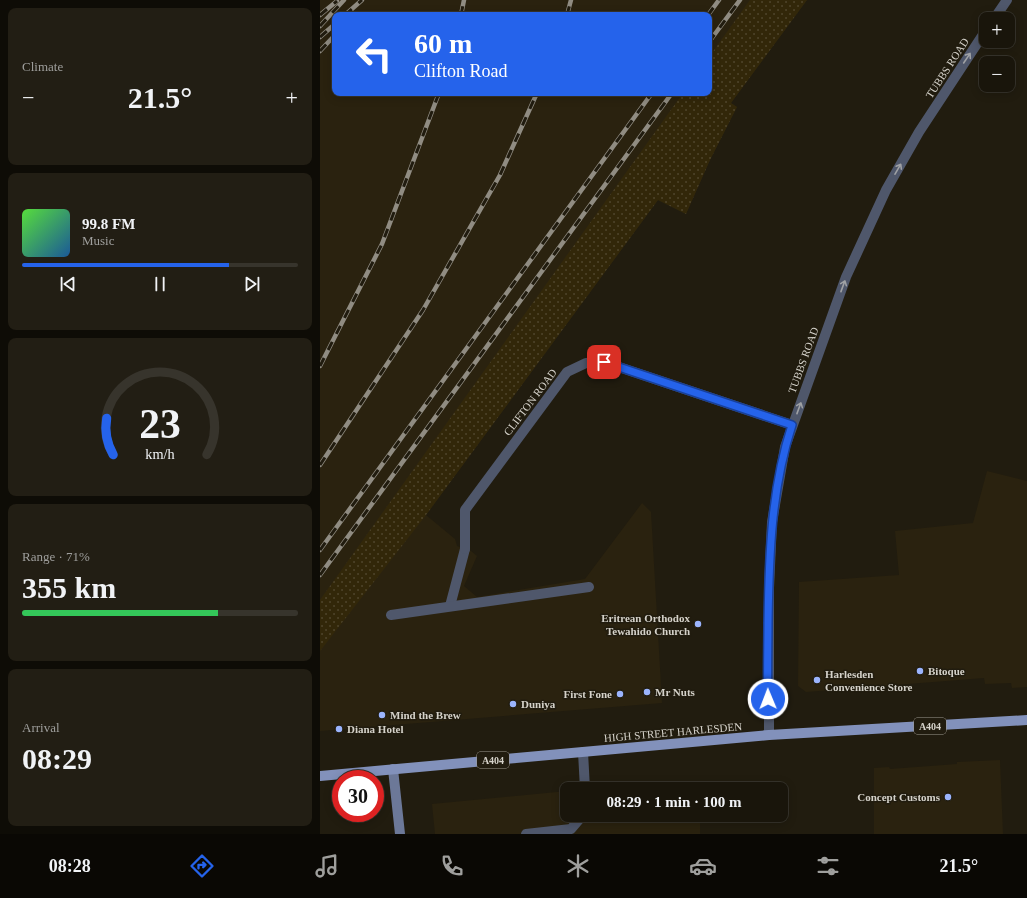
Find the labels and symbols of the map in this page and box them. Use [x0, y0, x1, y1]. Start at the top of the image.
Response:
street label: TUBBS ROAD [923, 36, 971, 100]
one-way arrow [963, 53, 971, 64]
one-way arrow [895, 163, 903, 175]
one-way arrow [839, 281, 847, 293]
street label: TUBBS ROAD [785, 325, 821, 395]
pin [587, 345, 621, 379]
street label: CLIFTON ROAD [501, 366, 559, 438]
one-way arrow [795, 403, 803, 415]
place label: Eritrean Orthodox Tewahido Church [601, 612, 690, 637]
marker: Eritrean Orthodox Tewahido Church [693, 619, 703, 629]
place label: Bitoque [928, 665, 965, 677]
marker: Bitoque [915, 666, 925, 676]
place label: Harlesden Convenience Store [825, 668, 913, 693]
marker: Harlesden Convenience Store [812, 675, 822, 685]
position arrow [747, 678, 789, 720]
place label: Mr Nuts [655, 686, 696, 698]
marker: Mr Nuts [642, 687, 652, 697]
place label: First Fone [563, 688, 612, 700]
marker: First Fone [615, 689, 625, 699]
place label: Duniya [521, 698, 556, 710]
marker: Duniya [508, 699, 518, 709]
place label: Mind the Brew [390, 709, 461, 721]
marker: Mind the Brew [377, 710, 387, 720]
road number: A404 [914, 718, 946, 734]
street label: HIGH STREET HARLESDEN [603, 720, 743, 744]
place label: Diana Hotel [347, 723, 404, 735]
marker: Diana Hotel [334, 724, 344, 734]
road number: A404 [477, 752, 509, 768]
speed limit sign: 30 [332, 770, 384, 822]
place label: Concept Customs [857, 791, 941, 803]
marker: Concept Customs [943, 792, 953, 802]

